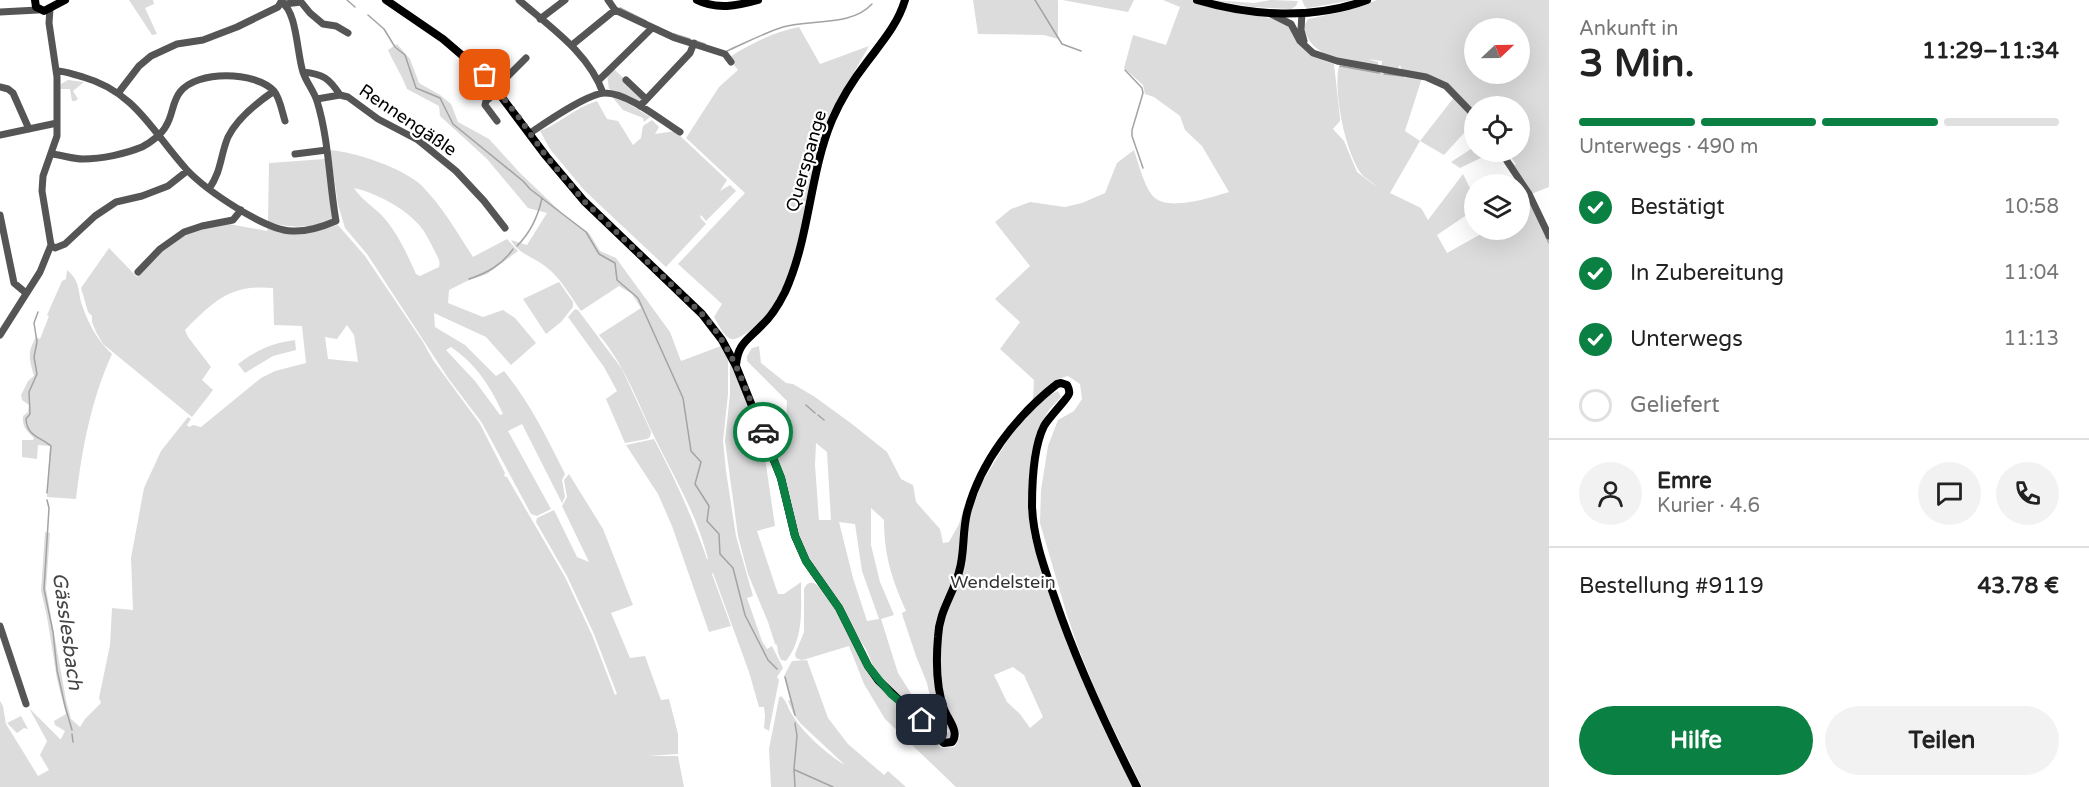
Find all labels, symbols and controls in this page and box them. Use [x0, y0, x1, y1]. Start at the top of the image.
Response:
text: Ankunft in [1579, 17, 1678, 41]
north arrow [1464, 18, 1530, 84]
map controls [1464, 18, 1530, 240]
text: 11:29–11:34 [1922, 38, 2059, 64]
text: 3 Min. [1579, 40, 1695, 87]
pin [459, 49, 510, 100]
icon: bag [468, 58, 501, 91]
street label: Rennengäßle [355, 79, 461, 161]
button: locate [1464, 96, 1530, 162]
street label: Querspange [781, 107, 831, 215]
text: Unterwegs · 490 m [1579, 135, 1758, 159]
button: layers [1464, 174, 1530, 240]
icon: check [1579, 191, 1612, 224]
text: Bestätigt [1630, 194, 1725, 220]
text: 10:58 [2004, 195, 2059, 219]
icon: check [1579, 257, 1612, 290]
text: In Zubereitung [1630, 260, 1784, 286]
text: 11:04 [2004, 261, 2059, 285]
icon: check [1579, 323, 1612, 356]
text: Unterwegs [1630, 326, 1743, 352]
text: 11:13 [2004, 327, 2059, 351]
text: Geliefert [1630, 392, 1720, 418]
courier [733, 402, 793, 462]
icon: car [747, 416, 780, 449]
button: person [1579, 462, 1642, 525]
button: chat [1918, 462, 1981, 525]
button: phone [1996, 462, 2059, 525]
text: Emre [1657, 468, 1712, 494]
text: Kurier · 4.6 [1657, 494, 1760, 518]
water label: Gässlesbach [47, 571, 87, 692]
park label: Wendelstein [950, 571, 1056, 593]
text: Bestellung #9119 [1579, 573, 1764, 599]
text: 43.78 € [1978, 573, 2059, 599]
pin [896, 694, 947, 745]
icon: home [905, 703, 938, 736]
button: Hilfe [1579, 706, 1813, 775]
button: Teilen [1825, 706, 2059, 775]

